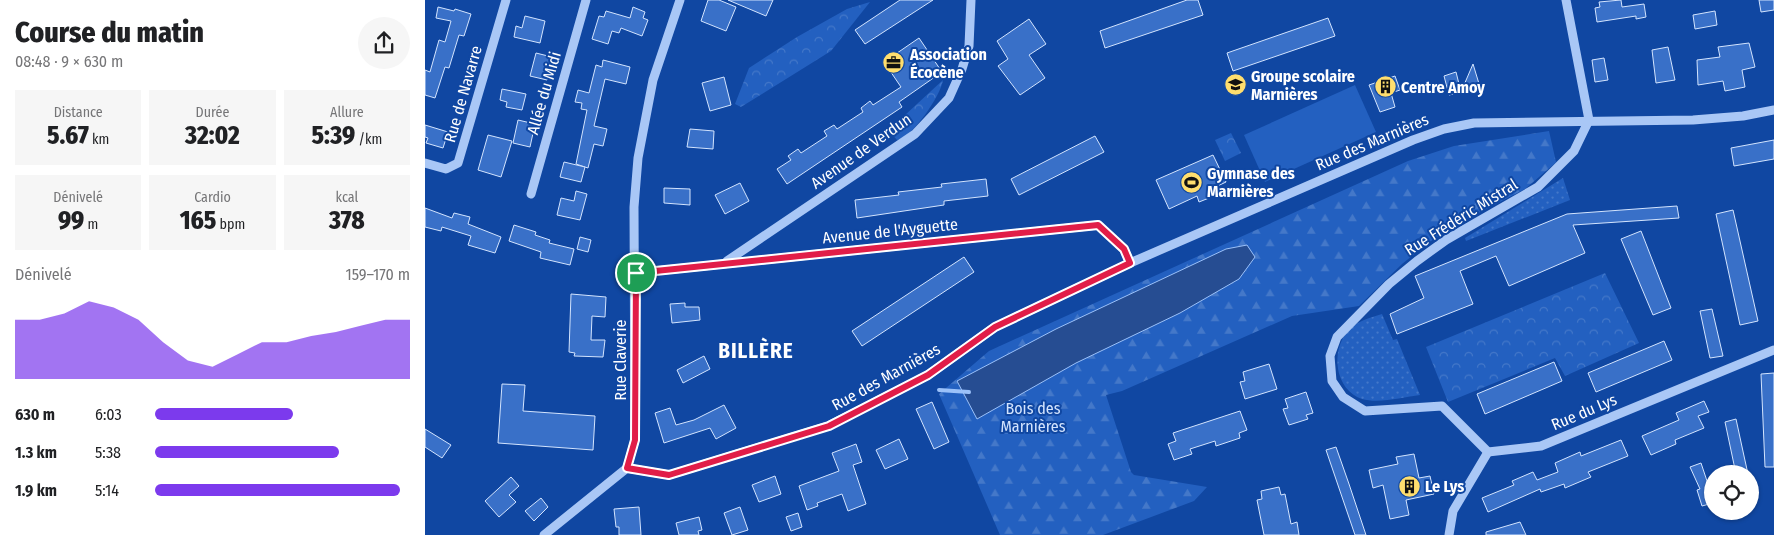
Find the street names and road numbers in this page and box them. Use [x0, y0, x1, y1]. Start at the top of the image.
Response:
street label: Rue de Navarre [440, 43, 486, 145]
street label: Allée du Midi [523, 49, 565, 137]
street label: Avenue de Verdun [807, 109, 915, 193]
street label: Rue des Marnières [1313, 110, 1431, 174]
street label: Rue Frédéric Mistral [1401, 175, 1521, 259]
street label: Avenue de l'Ayguette [821, 214, 959, 248]
street label: Rue Claverie [611, 319, 630, 400]
street label: Rue des Marnières [829, 339, 944, 415]
street label: Rue du Lys [1548, 390, 1620, 434]

